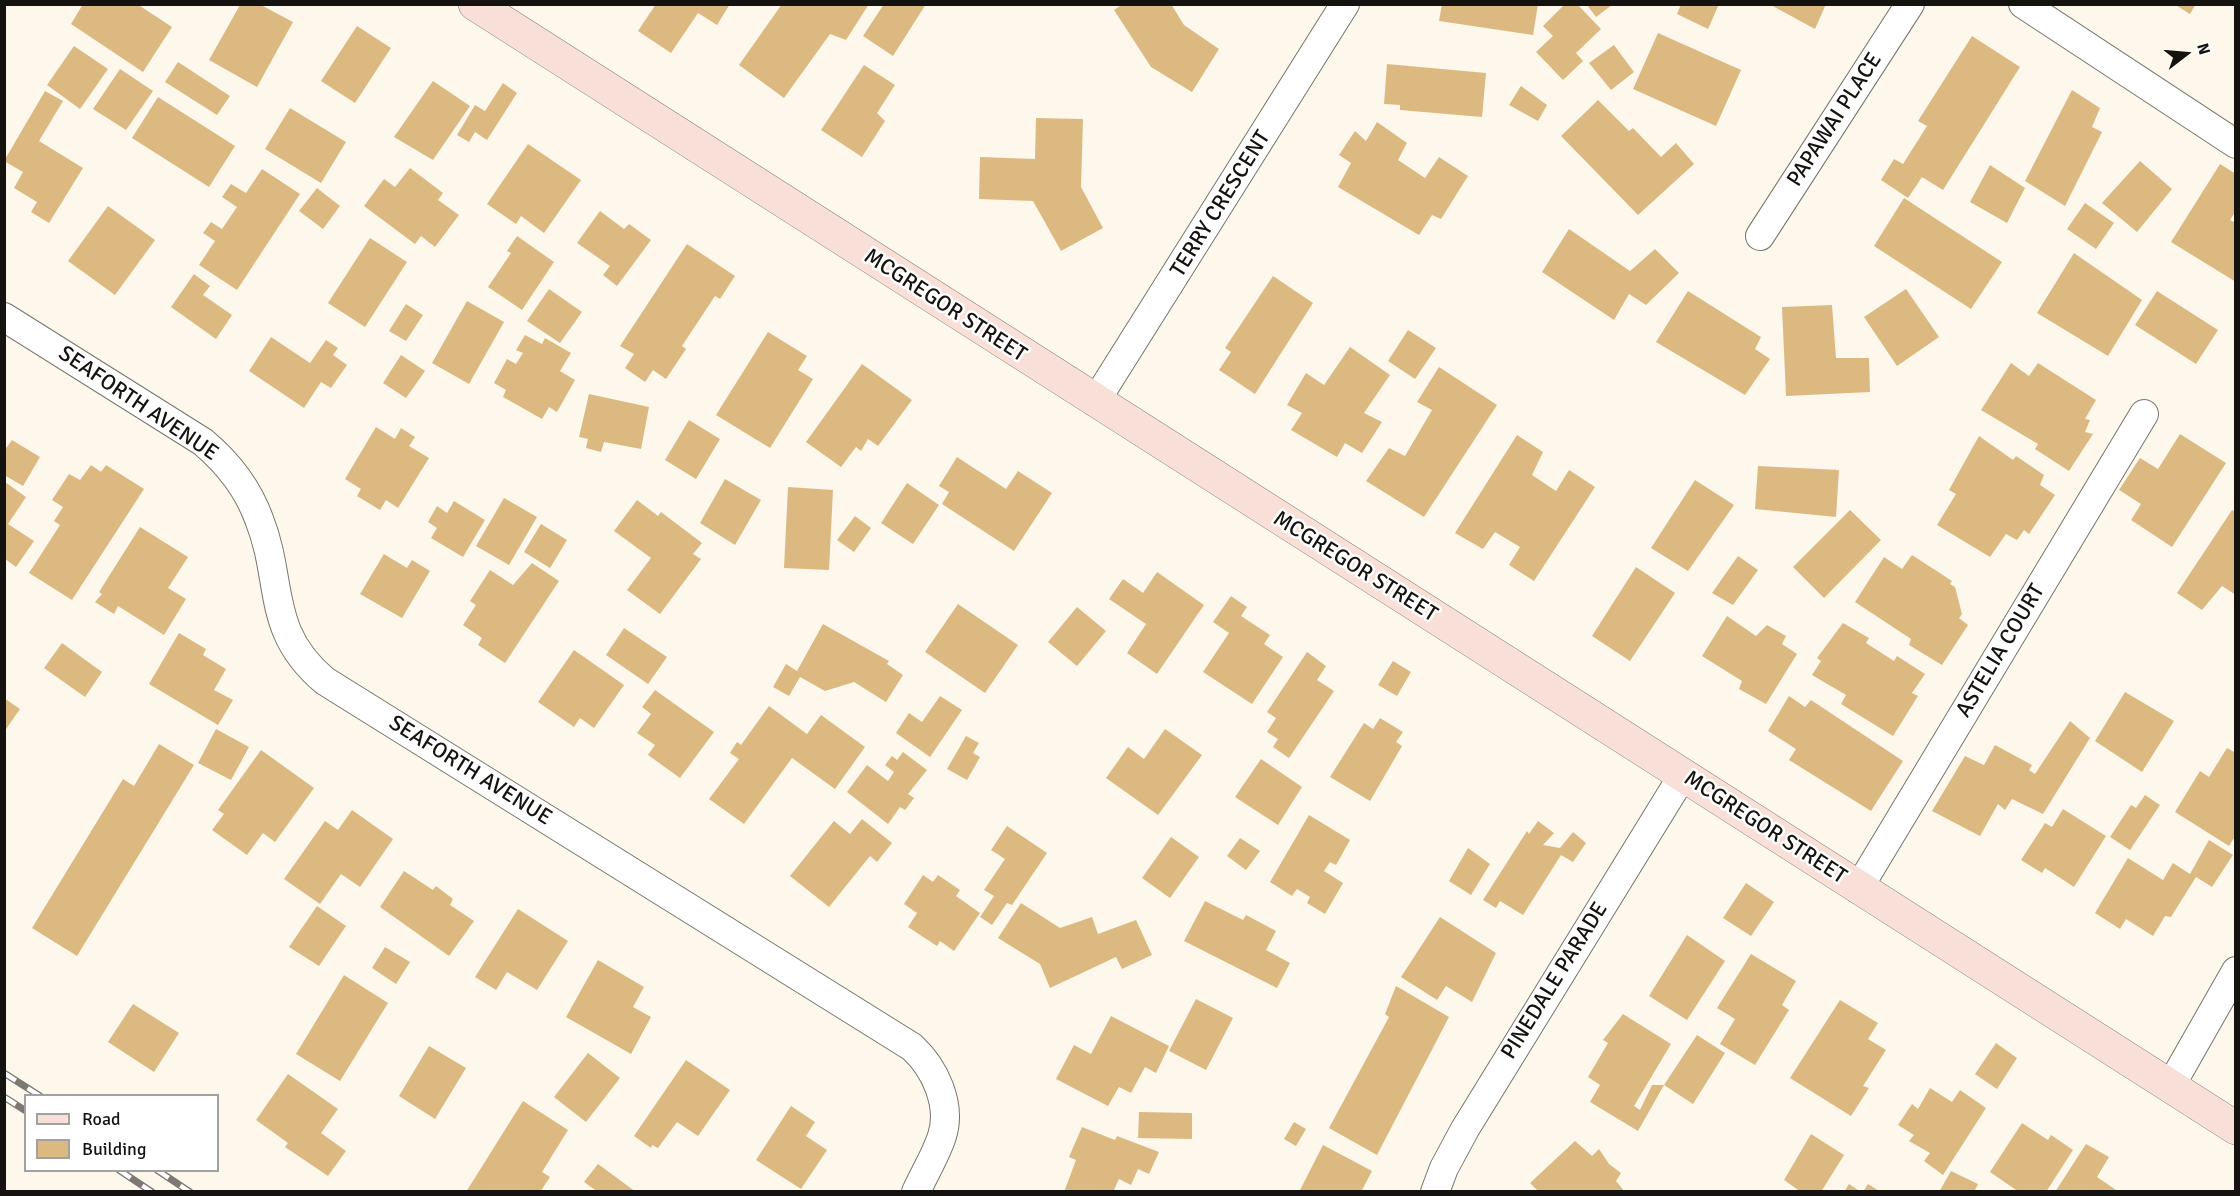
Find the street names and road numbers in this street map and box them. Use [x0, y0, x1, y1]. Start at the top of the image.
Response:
street label: PAPAWAI PLACE [1782, 48, 1888, 192]
street label: TERRY CRESCENT [1165, 126, 1277, 282]
street label: MCGREGOR STREET [859, 244, 1031, 368]
street label: SEAFORTH AVENUE [53, 341, 223, 467]
street label: MCGREGOR STREET [1268, 506, 1442, 628]
street label: ASTELIA COURT [1951, 580, 2051, 722]
street label: SEAFORTH AVENUE [384, 710, 556, 832]
street label: MCGREGOR STREET [1679, 766, 1851, 890]
street label: PINEDALE PARADE [1496, 898, 1614, 1064]

